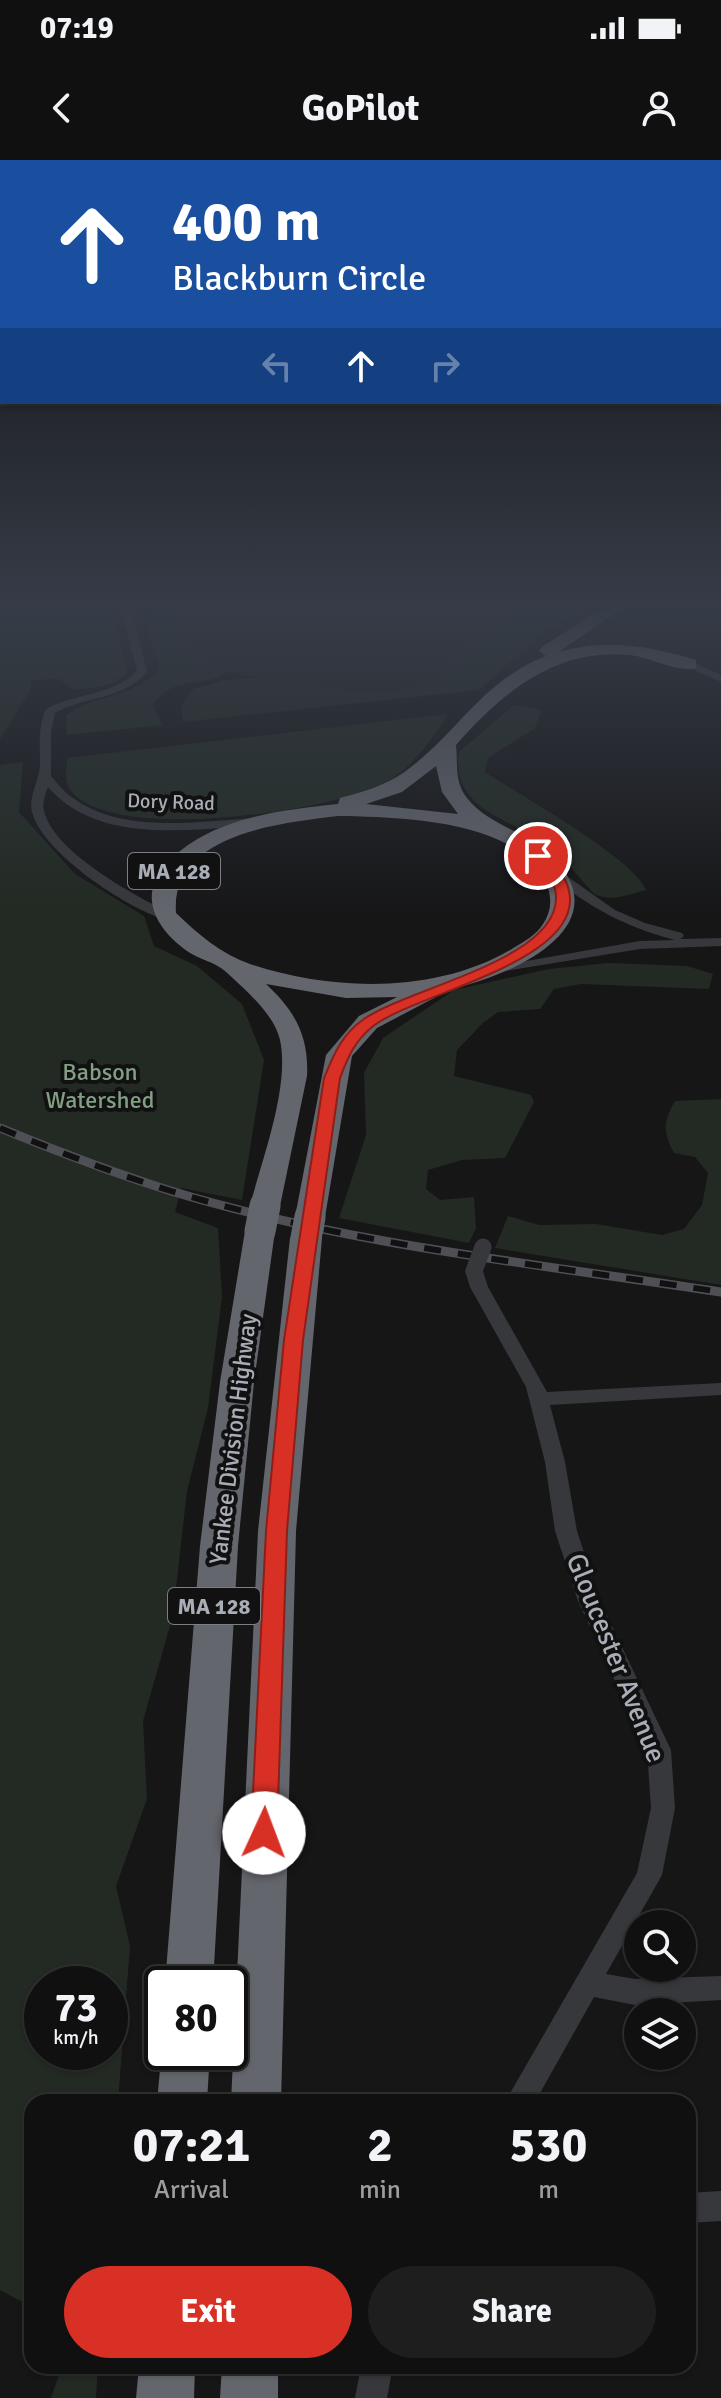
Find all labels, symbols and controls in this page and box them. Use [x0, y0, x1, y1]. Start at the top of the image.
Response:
text: 07:19 [40, 10, 114, 47]
icon: back [40, 86, 84, 130]
text: GoPilot [302, 86, 419, 131]
icon: person [637, 86, 681, 130]
text: 400 m [172, 187, 320, 256]
icon: ahead [40, 192, 144, 296]
text: Blackburn Circle [172, 256, 426, 301]
icon: left [255, 344, 299, 388]
icon: ahead [339, 344, 383, 388]
icon: right [423, 344, 467, 388]
street label: Dory Road [127, 788, 215, 816]
pin [504, 822, 572, 890]
icon: arrive [516, 834, 560, 878]
road number: MA 128 [128, 853, 220, 889]
park label: Babson Watershed [46, 1057, 154, 1115]
street label: Yankee Division Highway [203, 1312, 263, 1566]
street label: Gloucester Avenue [559, 1548, 673, 1768]
road number: MA 128 [168, 1588, 260, 1624]
position arrow [222, 1791, 306, 1875]
map controls [624, 1910, 696, 2070]
button: search [624, 1910, 696, 1982]
speed limit sign: 80 [144, 1966, 248, 2070]
text: 73 [54, 1983, 98, 2033]
button: layers [624, 1998, 696, 2070]
text: km/h [53, 2025, 99, 2050]
text: 07:21 [133, 2116, 250, 2175]
text: 2 [367, 2116, 393, 2175]
text: 530 [510, 2116, 587, 2175]
text: Arrival [154, 2174, 229, 2206]
text: min [359, 2174, 401, 2206]
text: m [538, 2174, 559, 2206]
button: Exit [64, 2266, 352, 2358]
button: Share [368, 2266, 656, 2358]

